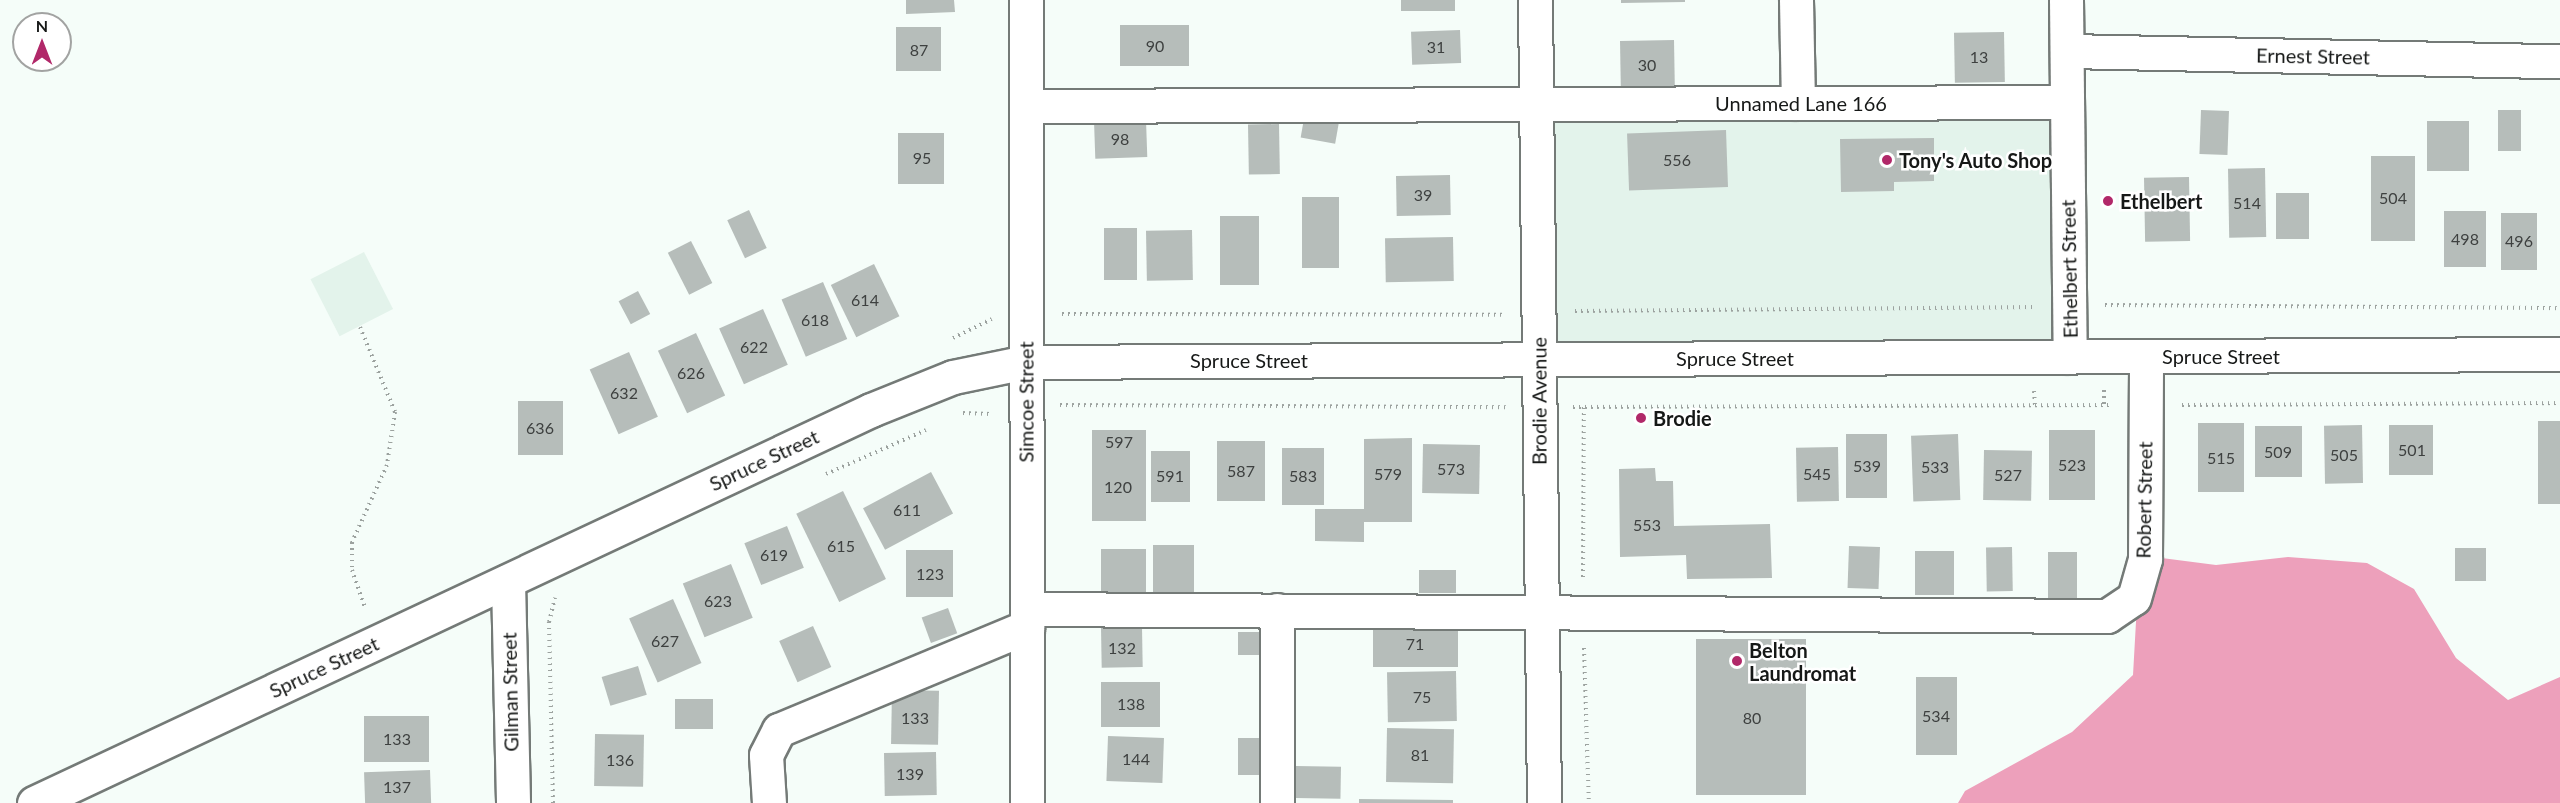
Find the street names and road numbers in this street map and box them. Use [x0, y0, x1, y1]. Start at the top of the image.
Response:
street label: Ernest Street [2256, 43, 2370, 69]
street label: Unnamed Lane 166 [1715, 91, 1887, 115]
street label: Ethelbert Street [2056, 199, 2082, 339]
street label: Brodie Avenue [1527, 337, 1551, 465]
street label: Simcoe Street [1014, 341, 1038, 463]
street label: Spruce Street [2162, 344, 2280, 368]
street label: Spruce Street [1676, 346, 1794, 370]
street label: Spruce Street [1190, 348, 1308, 372]
street label: Spruce Street [705, 424, 823, 496]
street label: Robert Street [2131, 441, 2157, 559]
street label: Spruce Street [265, 631, 383, 703]
street label: Gilman Street [497, 632, 523, 752]

